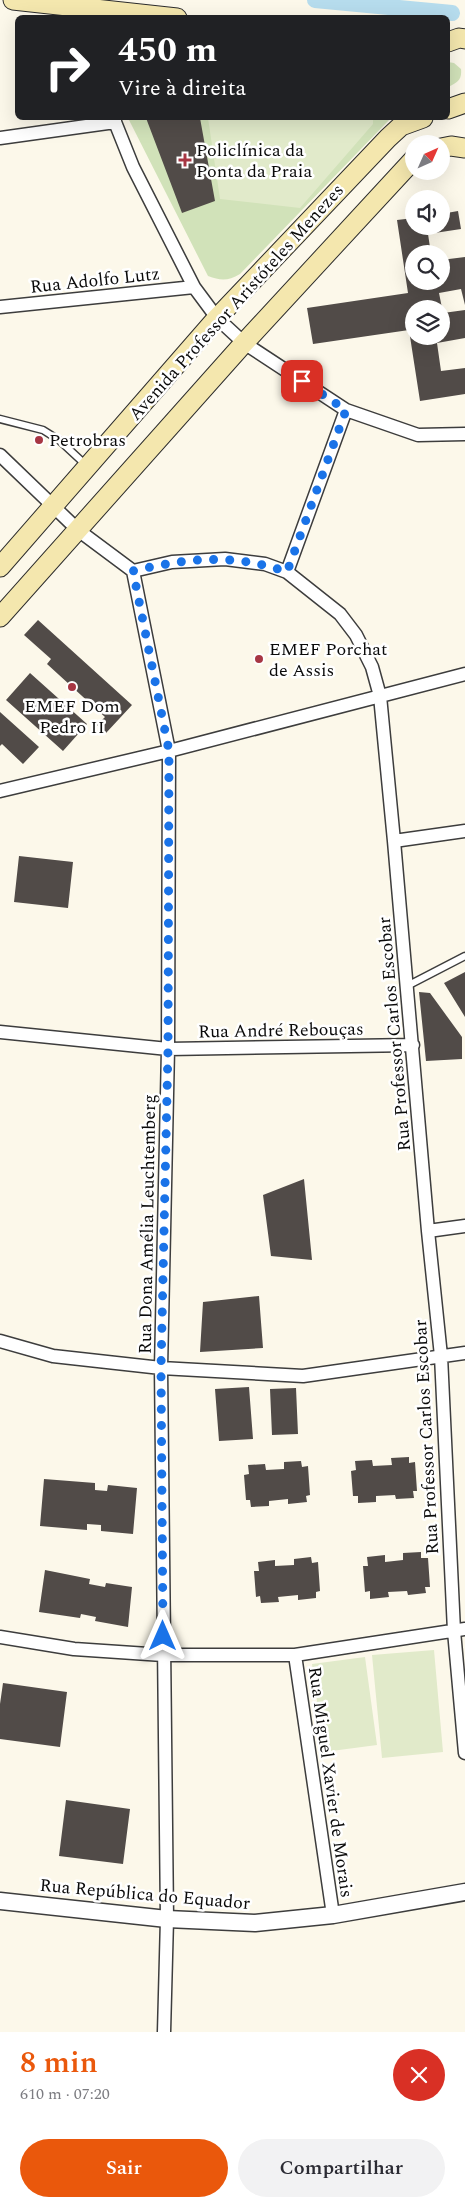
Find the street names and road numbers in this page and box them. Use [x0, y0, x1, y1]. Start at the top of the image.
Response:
street label: Avenida Professor Aristóteles Menezes [122, 178, 350, 427]
street label: Rua Adolfo Lutz [29, 260, 161, 301]
street label: Rua Professor Carlos Escobar [371, 916, 418, 1152]
street label: Rua André Rebouças [198, 1016, 364, 1045]
street label: Rua Dona Amélia Leuchtemberg [132, 1094, 163, 1354]
street label: Rua Professor Carlos Escobar [407, 1319, 446, 1555]
street label: Rua Miguel Xavier de Morais [301, 1665, 360, 1899]
street label: Rua República do Equador [39, 1872, 251, 1917]

